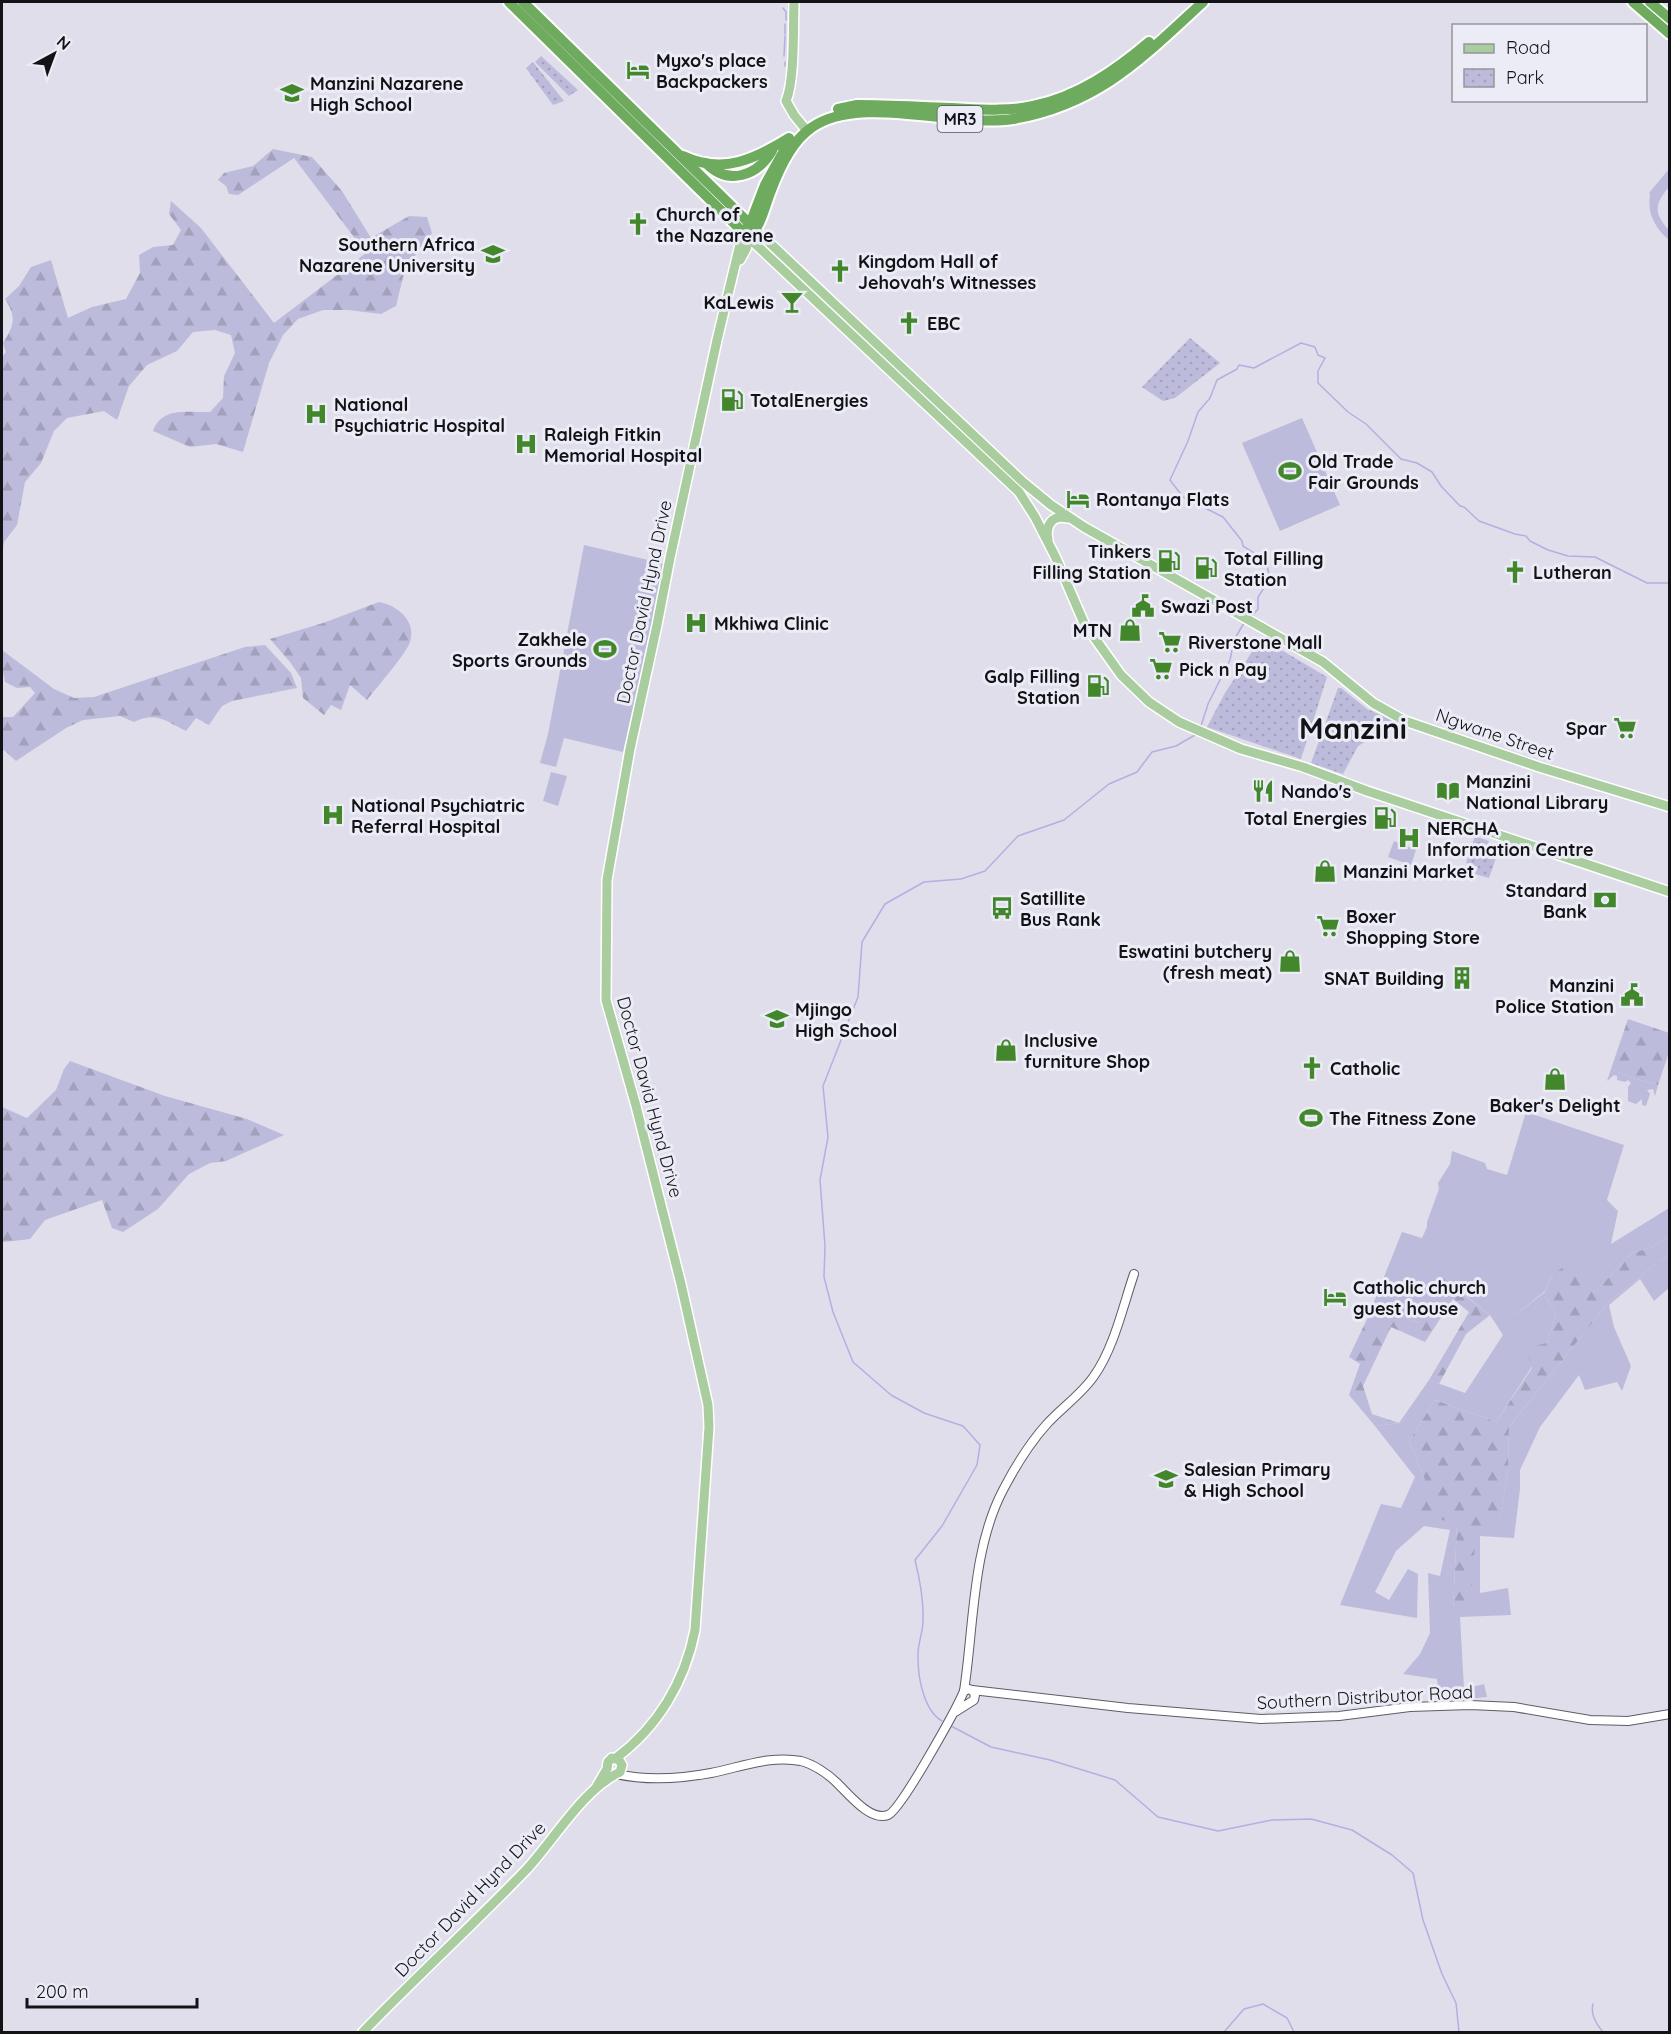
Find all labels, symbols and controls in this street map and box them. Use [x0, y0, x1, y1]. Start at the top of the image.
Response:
north arrow [24, 24, 84, 84]
legend [1452, 24, 1647, 102]
text: N [53, 31, 75, 54]
text: Road [1506, 36, 1551, 59]
place label: Myxo's place Backpackers [656, 49, 768, 93]
hotel icon: Myxo's place Backpackers [625, 57, 651, 83]
text: Park [1506, 66, 1544, 89]
place label: Manzini Nazarene High School [310, 72, 464, 116]
school or university icon: Manzini Nazarene High School [279, 80, 305, 106]
road number: MR3 [938, 106, 982, 132]
place label: Church of the Nazarene [656, 203, 774, 247]
church icon: Church of the Nazarene [625, 211, 651, 237]
place label: Southern Africa Nazarene University [299, 233, 475, 277]
school or university icon: Southern Africa Nazarene University [480, 241, 506, 267]
place label: Kingdom Hall of Jehovah's Witnesses [858, 250, 1037, 294]
church icon: Kingdom Hall of Jehovah's Witnesses [827, 258, 853, 284]
bar icon: KaLewis [779, 289, 805, 315]
place label: KaLewis [703, 291, 774, 314]
church icon: EBC [896, 310, 922, 336]
place label: EBC [927, 312, 960, 335]
fuel station icon: TotalEnergies [719, 387, 745, 413]
place label: TotalEnergies [750, 389, 868, 412]
place label: National Psychiatric Hospital [334, 393, 505, 437]
hospital icon: National Psychiatric Hospital [303, 401, 329, 427]
place label: Raleigh Fitkin Memorial Hospital [544, 423, 702, 467]
hospital icon: Raleigh Fitkin Memorial Hospital [513, 431, 539, 457]
place label: Old Trade Fair Grounds [1308, 450, 1419, 494]
sports icon: Old Trade Fair Grounds [1277, 458, 1303, 484]
hotel icon: Rontanya Flats [1065, 486, 1091, 512]
place label: Rontanya Flats [1096, 488, 1229, 511]
street label: Doctor David Hynd Drive [611, 498, 677, 706]
place label: Tinkers Filling Station [1032, 540, 1151, 584]
place label: Total Filling Station [1224, 547, 1323, 591]
fuel station icon: Tinkers Filling Station [1156, 548, 1182, 574]
fuel station icon: Total Filling Station [1193, 555, 1219, 581]
church icon: Lutheran [1502, 559, 1528, 585]
place label: Lutheran [1533, 561, 1612, 584]
public building icon: Swazi Post [1130, 593, 1156, 619]
place label: Swazi Post [1161, 595, 1253, 618]
hospital icon: Mkhiwa Clinic [683, 610, 709, 636]
place label: Mkhiwa Clinic [714, 612, 829, 635]
shop icon: MTN [1117, 617, 1143, 643]
place label: MTN [1073, 619, 1112, 642]
place label: Zakhele Sports Grounds [452, 628, 587, 672]
supermarket icon: Riverstone Mall [1157, 629, 1183, 655]
place label: Riverstone Mall [1188, 631, 1322, 654]
sports icon: Zakhele Sports Grounds [592, 636, 618, 662]
supermarket icon: Pick n Pay [1148, 656, 1174, 682]
place label: Pick n Pay [1179, 658, 1267, 681]
place label: Galp Filling Station [984, 665, 1080, 709]
fuel station icon: Galp Filling Station [1085, 673, 1111, 699]
street label: Ngwane Street [1433, 703, 1557, 765]
district label: Manzini [1299, 709, 1407, 747]
supermarket icon: Spar [1612, 715, 1638, 741]
place label: Spar [1566, 717, 1607, 740]
place label: Manzini National Library [1466, 770, 1608, 814]
restaurant icon: Nando's [1250, 778, 1276, 804]
library icon: Manzini National Library [1435, 778, 1461, 804]
place label: Nando's [1281, 780, 1352, 803]
place label: National Psychiatric Referral Hospital [351, 794, 525, 838]
hospital icon: National Psychiatric Referral Hospital [320, 802, 346, 828]
fuel station icon: Total Energies [1372, 805, 1398, 831]
place label: Total Energies [1244, 807, 1367, 830]
place label: NERCHA Information Centre [1427, 817, 1594, 861]
hospital icon: NERCHA Information Centre [1396, 825, 1422, 851]
shop icon: Manzini Market [1312, 858, 1338, 884]
place label: Manzini Market [1343, 860, 1474, 883]
place label: Standard Bank [1506, 879, 1587, 923]
place label: Satillite Bus Rank [1020, 887, 1101, 931]
bank icon: Standard Bank [1592, 887, 1618, 913]
bus stop icon: Satillite Bus Rank [989, 895, 1015, 921]
place label: Boxer Shopping Store [1346, 905, 1480, 949]
supermarket icon: Boxer Shopping Store [1315, 913, 1341, 939]
place label: Eswatini butchery (fresh meat) [1118, 940, 1272, 984]
shop icon: Eswatini butchery (fresh meat) [1277, 948, 1303, 974]
building icon: SNAT Building [1449, 965, 1475, 991]
place label: SNAT Building [1324, 967, 1444, 990]
place label: Manzini Police Station [1495, 974, 1614, 1018]
public building icon: Manzini Police Station [1619, 982, 1645, 1008]
street label: Doctor David Hynd Drive [612, 994, 688, 1200]
place label: Mjingo High School [795, 998, 897, 1042]
school or university icon: Mjingo High School [764, 1006, 790, 1032]
place label: Inclusive furniture Shop [1024, 1029, 1150, 1073]
shop icon: Inclusive furniture Shop [993, 1037, 1019, 1063]
church icon: Catholic [1299, 1055, 1325, 1081]
place label: Catholic [1330, 1057, 1400, 1080]
shop icon: Baker's Delight [1542, 1066, 1568, 1092]
place label: Baker's Delight [1489, 1094, 1621, 1117]
sports icon: The Fitness Zone [1298, 1105, 1324, 1131]
place label: The Fitness Zone [1329, 1107, 1476, 1130]
place label: Catholic church guest house [1353, 1276, 1486, 1320]
hotel icon: Catholic church guest house [1322, 1284, 1348, 1310]
place label: Salesian Primary & High School [1184, 1458, 1331, 1502]
school or university icon: Salesian Primary & High School [1153, 1466, 1179, 1492]
street label: Southern Distributor Road [1256, 1680, 1474, 1714]
street label: Doctor David Hynd Drive [390, 1816, 550, 1982]
scale bar [27, 1971, 196, 2009]
text: 200 m [36, 1980, 89, 2003]

